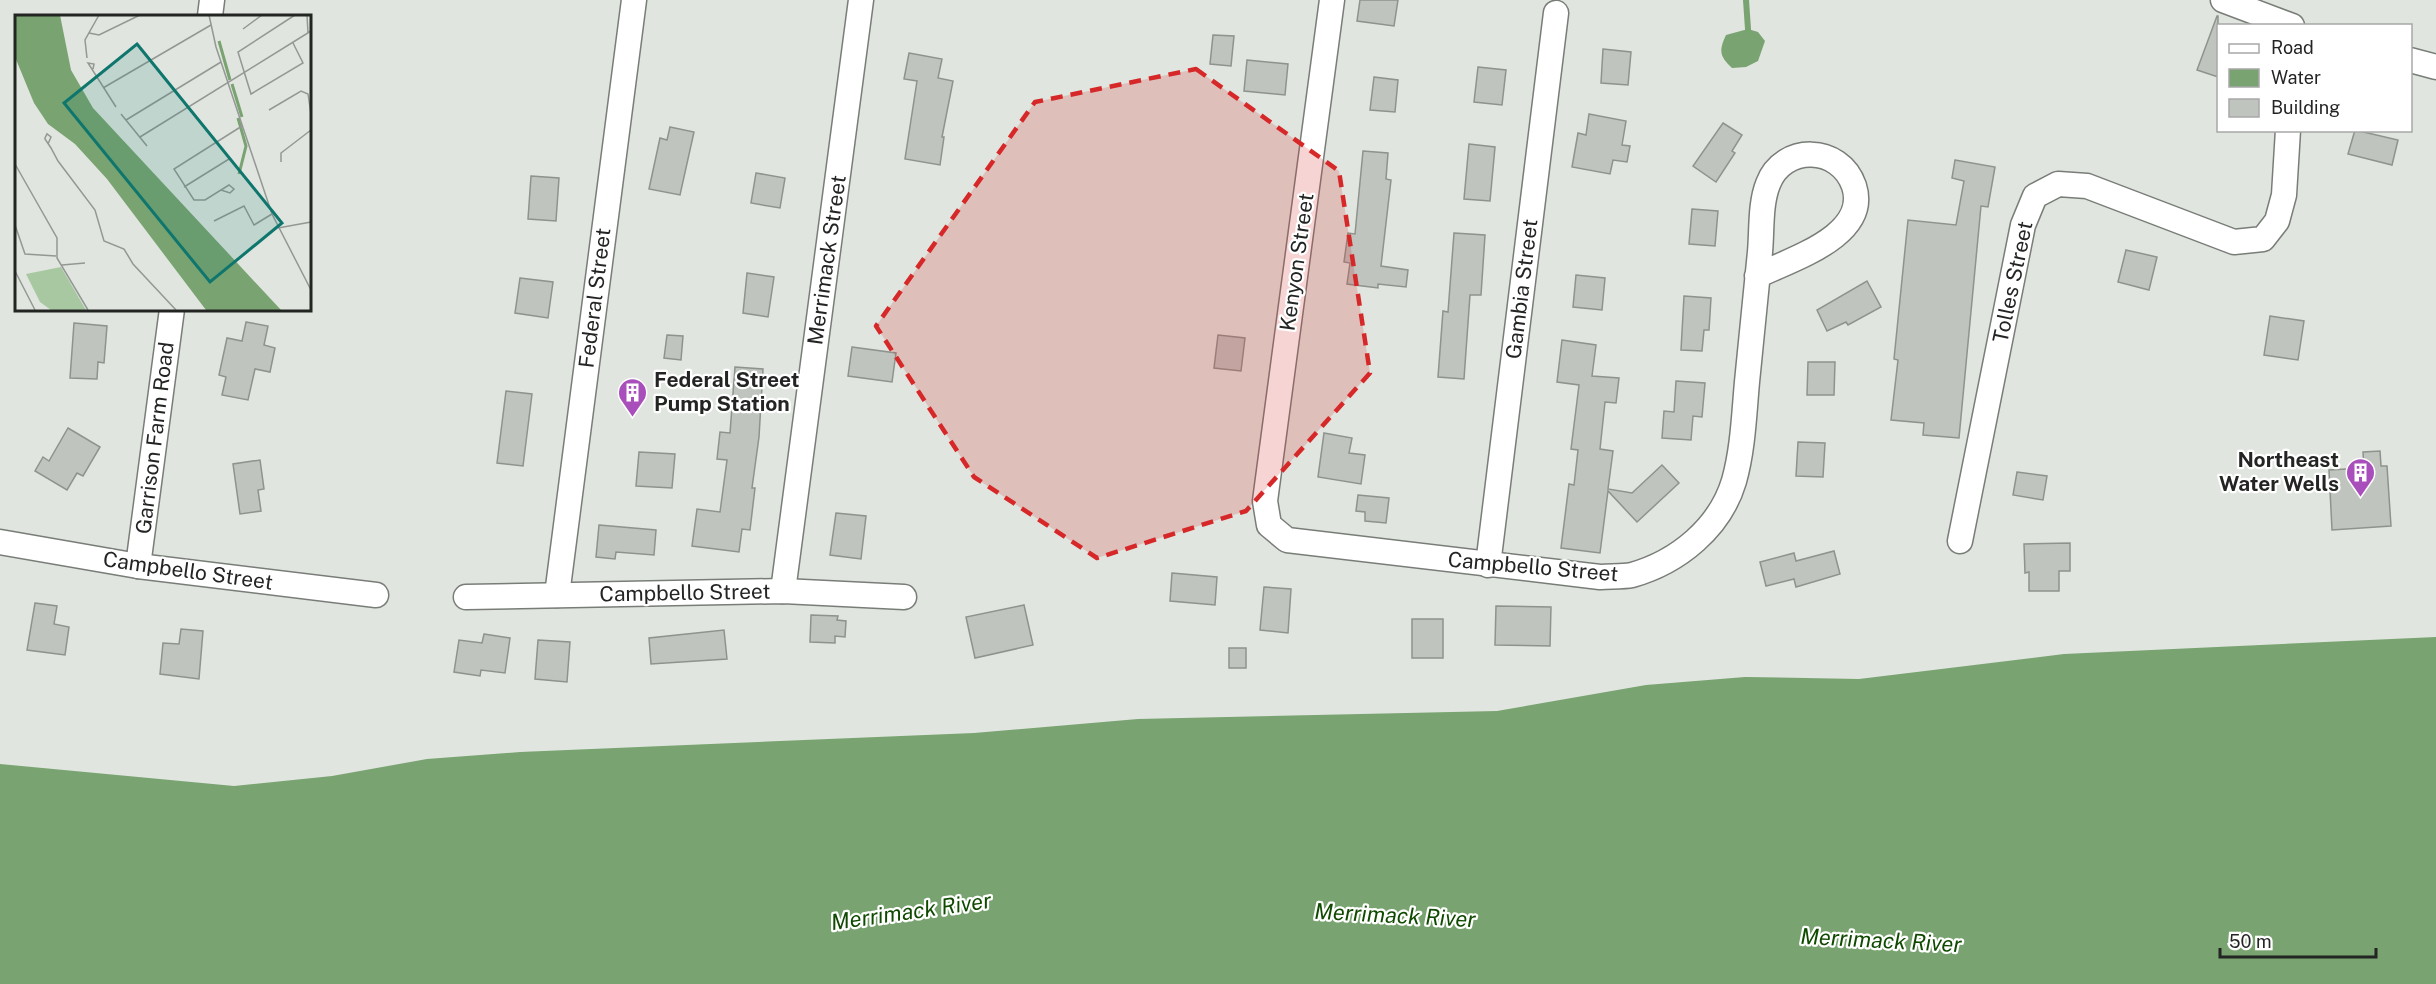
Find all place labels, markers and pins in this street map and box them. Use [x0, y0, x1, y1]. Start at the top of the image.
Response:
place label: Federal Street Pump Station [654, 367, 800, 416]
building icon: Federal Street Pump Station [617, 376, 649, 418]
place label: Northeast Water Wells [2219, 447, 2339, 496]
building icon: Northeast Water Wells [2344, 456, 2376, 498]

